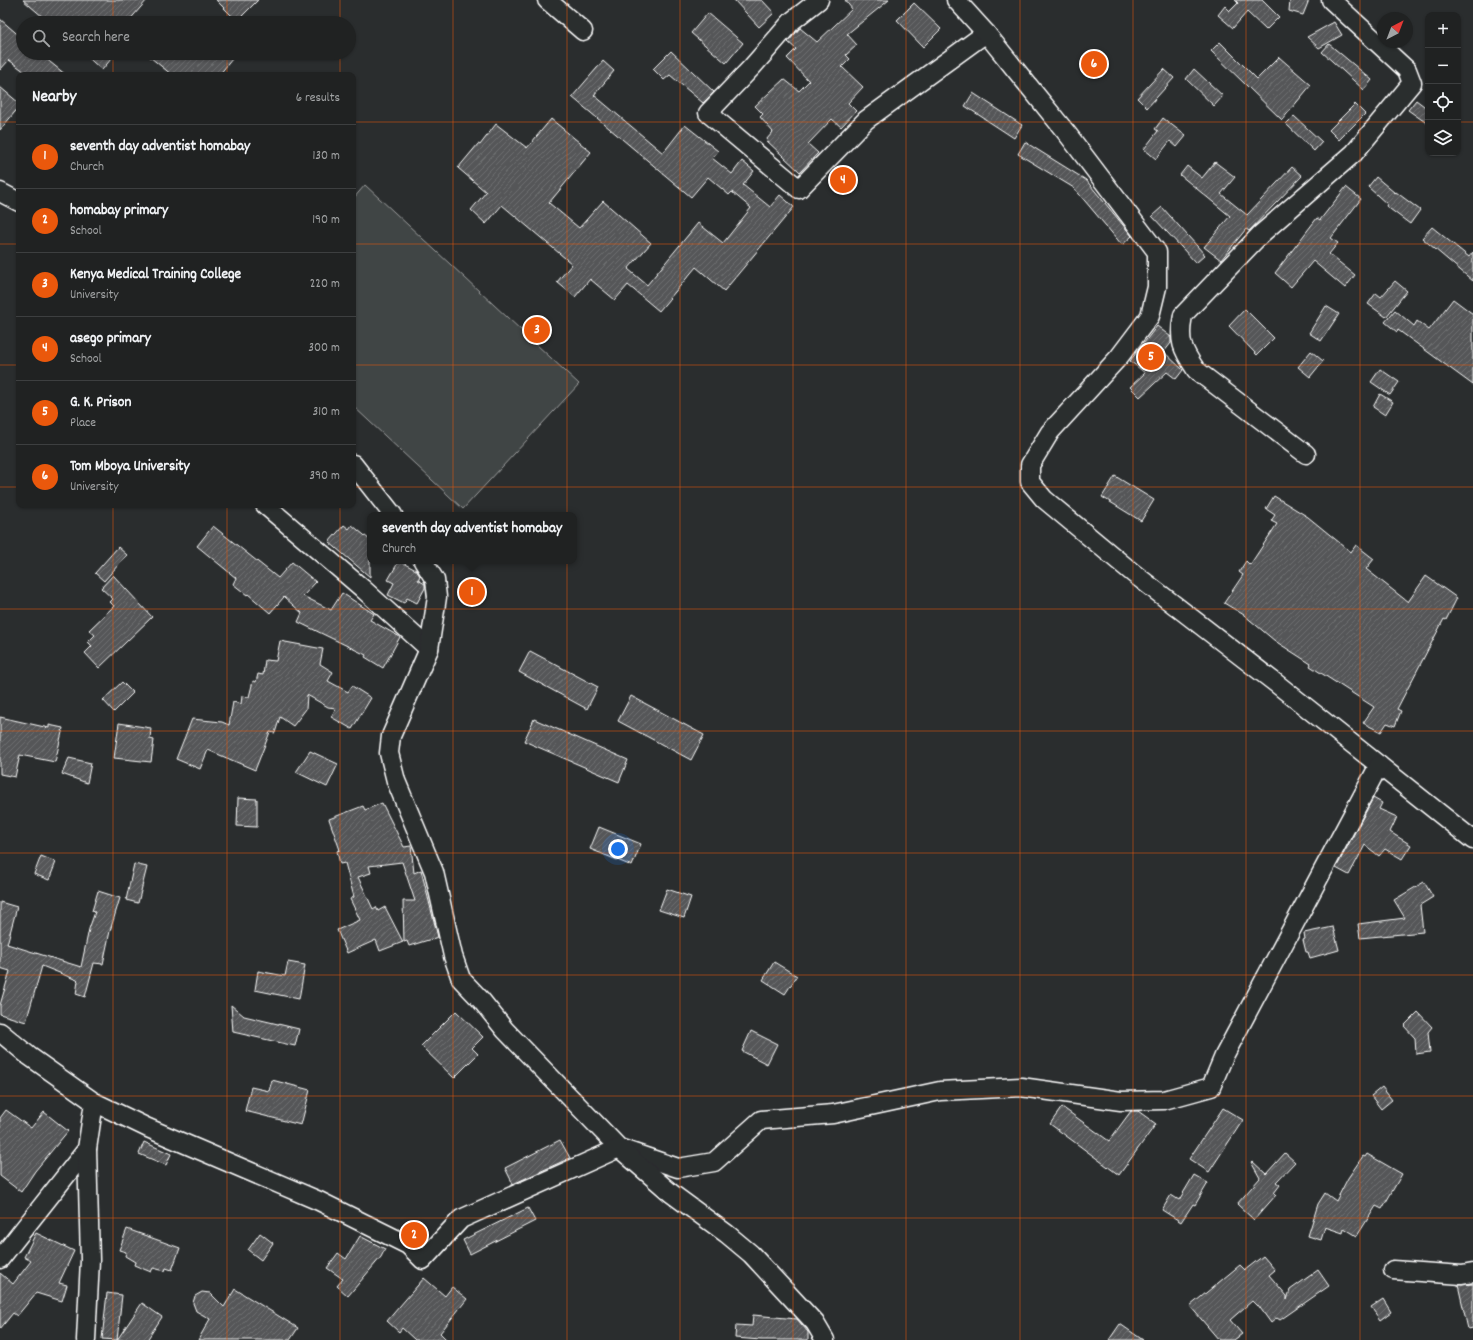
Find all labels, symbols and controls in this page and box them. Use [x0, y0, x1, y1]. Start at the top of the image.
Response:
north arrow [1377, 12, 1413, 48]
map controls [1425, 12, 1461, 156]
button: + [1425, 12, 1461, 48]
search box [16, 16, 356, 60]
icon: search [30, 27, 52, 49]
text: Search here [62, 27, 130, 49]
button: − [1425, 48, 1461, 84]
pin: 6 [1081, 49, 1107, 79]
button: locate [1425, 84, 1461, 120]
text: Nearby [32, 86, 76, 110]
text: 6 results [296, 89, 340, 108]
button: layers [1425, 120, 1461, 156]
text: seventh day adventist homabay [70, 136, 250, 158]
text: 1 [44, 147, 46, 166]
text: 130 m [312, 147, 340, 166]
text: Church [70, 158, 104, 177]
pin: 4 [830, 165, 856, 195]
text: homabay primary [70, 200, 168, 222]
text: 2 [42, 211, 48, 230]
text: 190 m [312, 211, 340, 230]
text: School [70, 222, 102, 241]
text: Kenya Medical Training College [70, 264, 241, 286]
text: 3 [42, 275, 48, 294]
text: 220 m [310, 275, 340, 294]
text: University [70, 286, 119, 305]
pin: 3 [524, 315, 550, 345]
text: asego primary [70, 328, 151, 350]
text: 4 [42, 339, 48, 358]
text: 300 m [308, 339, 340, 358]
pin: 5 [1138, 342, 1164, 372]
text: School [70, 350, 102, 369]
text: G. K. Prison [70, 392, 131, 414]
text: 5 [42, 403, 48, 422]
text: 310 m [312, 403, 340, 422]
text: Place [70, 414, 96, 433]
text: Tom Mboya University [70, 456, 190, 478]
text: 6 [42, 467, 48, 486]
text: 390 m [309, 467, 340, 486]
text: University [70, 478, 119, 497]
popup [367, 512, 577, 564]
text: seventh day adventist homabay [382, 518, 562, 540]
text: Church [382, 540, 416, 559]
pin: 1 [459, 577, 485, 607]
your location [608, 839, 628, 859]
pin: 2 [401, 1220, 427, 1250]

